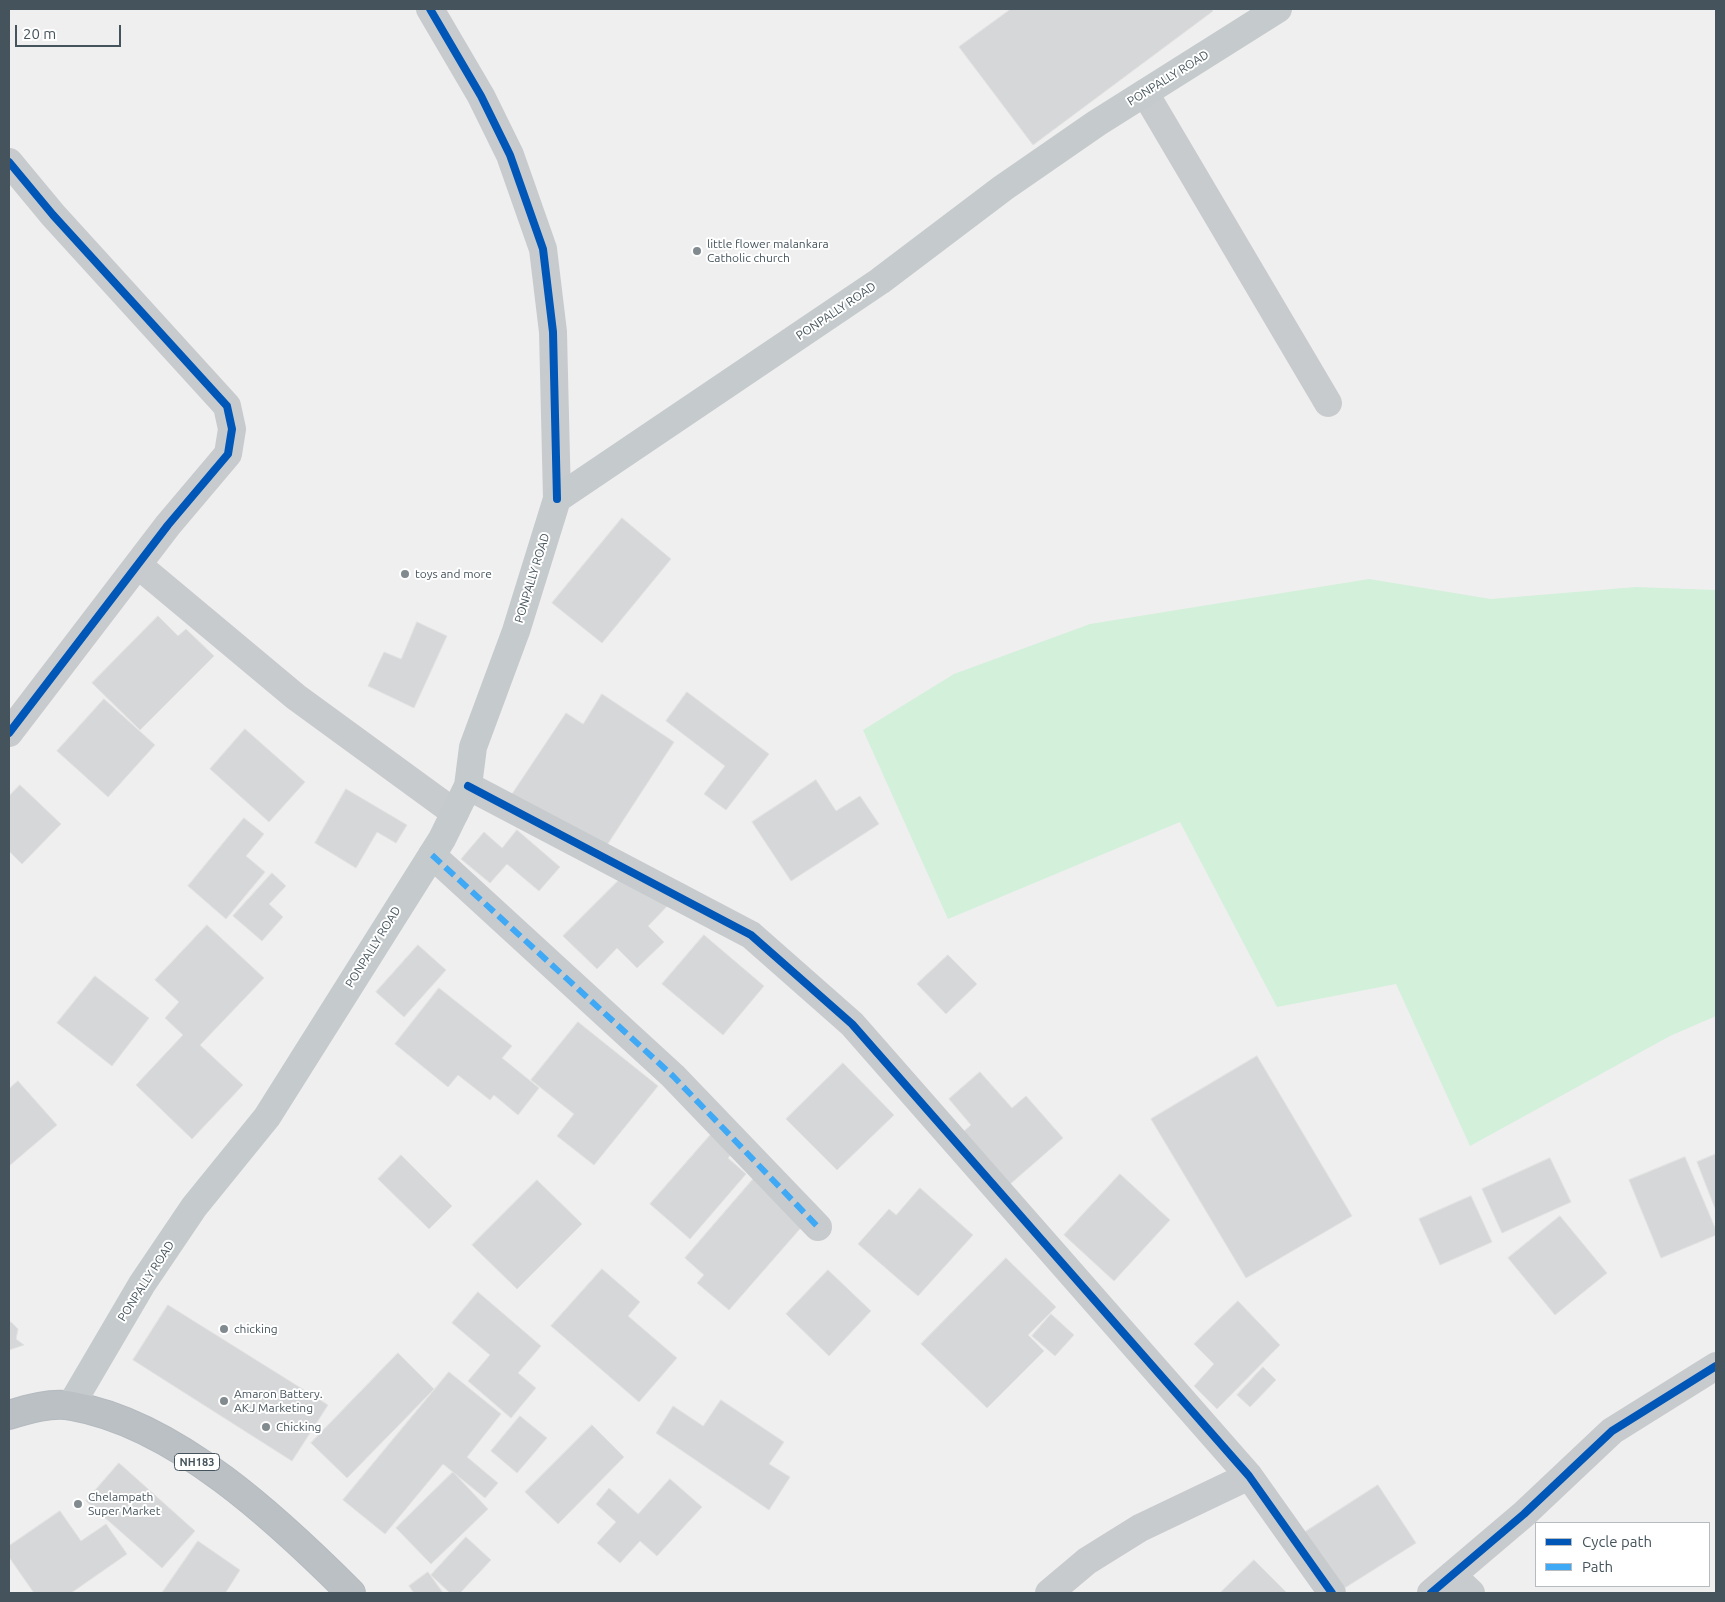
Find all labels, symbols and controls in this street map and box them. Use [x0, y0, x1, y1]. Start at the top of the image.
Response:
scale bar [18, 15, 124, 47]
text: 20 m [23, 25, 56, 42]
street label: PONPALLY ROAD [1125, 47, 1211, 109]
place label: little flower malankara Catholic church [707, 237, 829, 265]
marker: little flower malankara Catholic church [691, 245, 703, 257]
street label: PONPALLY ROAD [793, 279, 879, 343]
street label: PONPALLY ROAD [511, 531, 553, 625]
place label: toys and more [415, 567, 492, 581]
marker: toys and more [399, 568, 411, 580]
street label: PONPALLY ROAD [342, 904, 404, 990]
street label: PONPALLY ROAD [115, 1238, 177, 1324]
place label: chicking [234, 1322, 278, 1336]
marker: chicking [218, 1323, 230, 1335]
place label: Amaron Battery. AKJ Marketing [234, 1387, 323, 1415]
marker: Amaron Battery. AKJ Marketing [218, 1395, 230, 1407]
place label: Chicking [276, 1420, 321, 1434]
marker: Chicking [260, 1421, 272, 1433]
road number: NH183 [174, 1454, 220, 1470]
place label: Chelampath Super Market [88, 1490, 160, 1518]
marker: Chelampath Super Market [72, 1498, 84, 1510]
legend [1535, 1522, 1710, 1587]
text: Cycle path [1582, 1533, 1652, 1550]
text: Path [1582, 1558, 1613, 1575]

